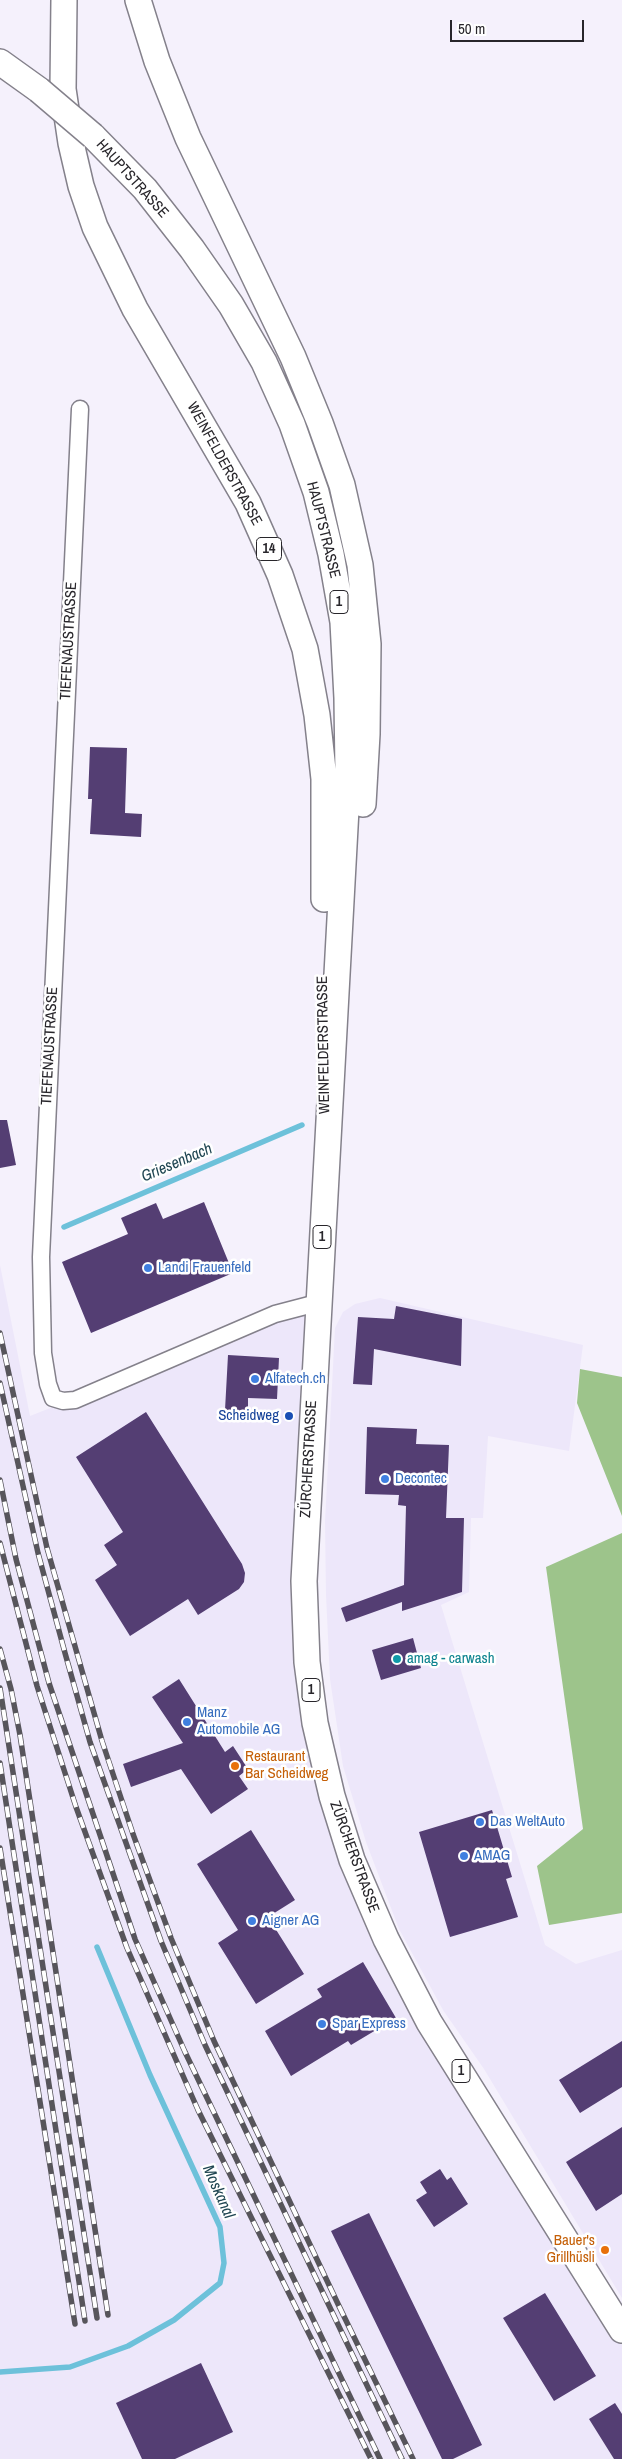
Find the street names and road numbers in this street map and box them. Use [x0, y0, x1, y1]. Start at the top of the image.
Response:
street label: HAUPTSTRASSE [92, 136, 172, 222]
street label: WEINFELDERSTRASSE [183, 399, 265, 529]
street label: HAUPTSTRASSE [302, 480, 344, 580]
road number: 14 [256, 538, 282, 560]
street label: TIEFENAUSTRASSE [57, 581, 81, 701]
road number: 1 [330, 590, 348, 614]
street label: WEINFELDERSTRASSE [314, 976, 334, 1114]
street label: TIEFENAUSTRASSE [38, 986, 62, 1106]
road number: 1 [313, 1226, 331, 1248]
street label: ZÜRCHERSTRASSE [297, 1400, 321, 1518]
road number: 1 [302, 1678, 320, 1702]
street label: ZÜRCHERSTRASSE [325, 1799, 383, 1915]
road number: 1 [452, 2060, 470, 2082]

